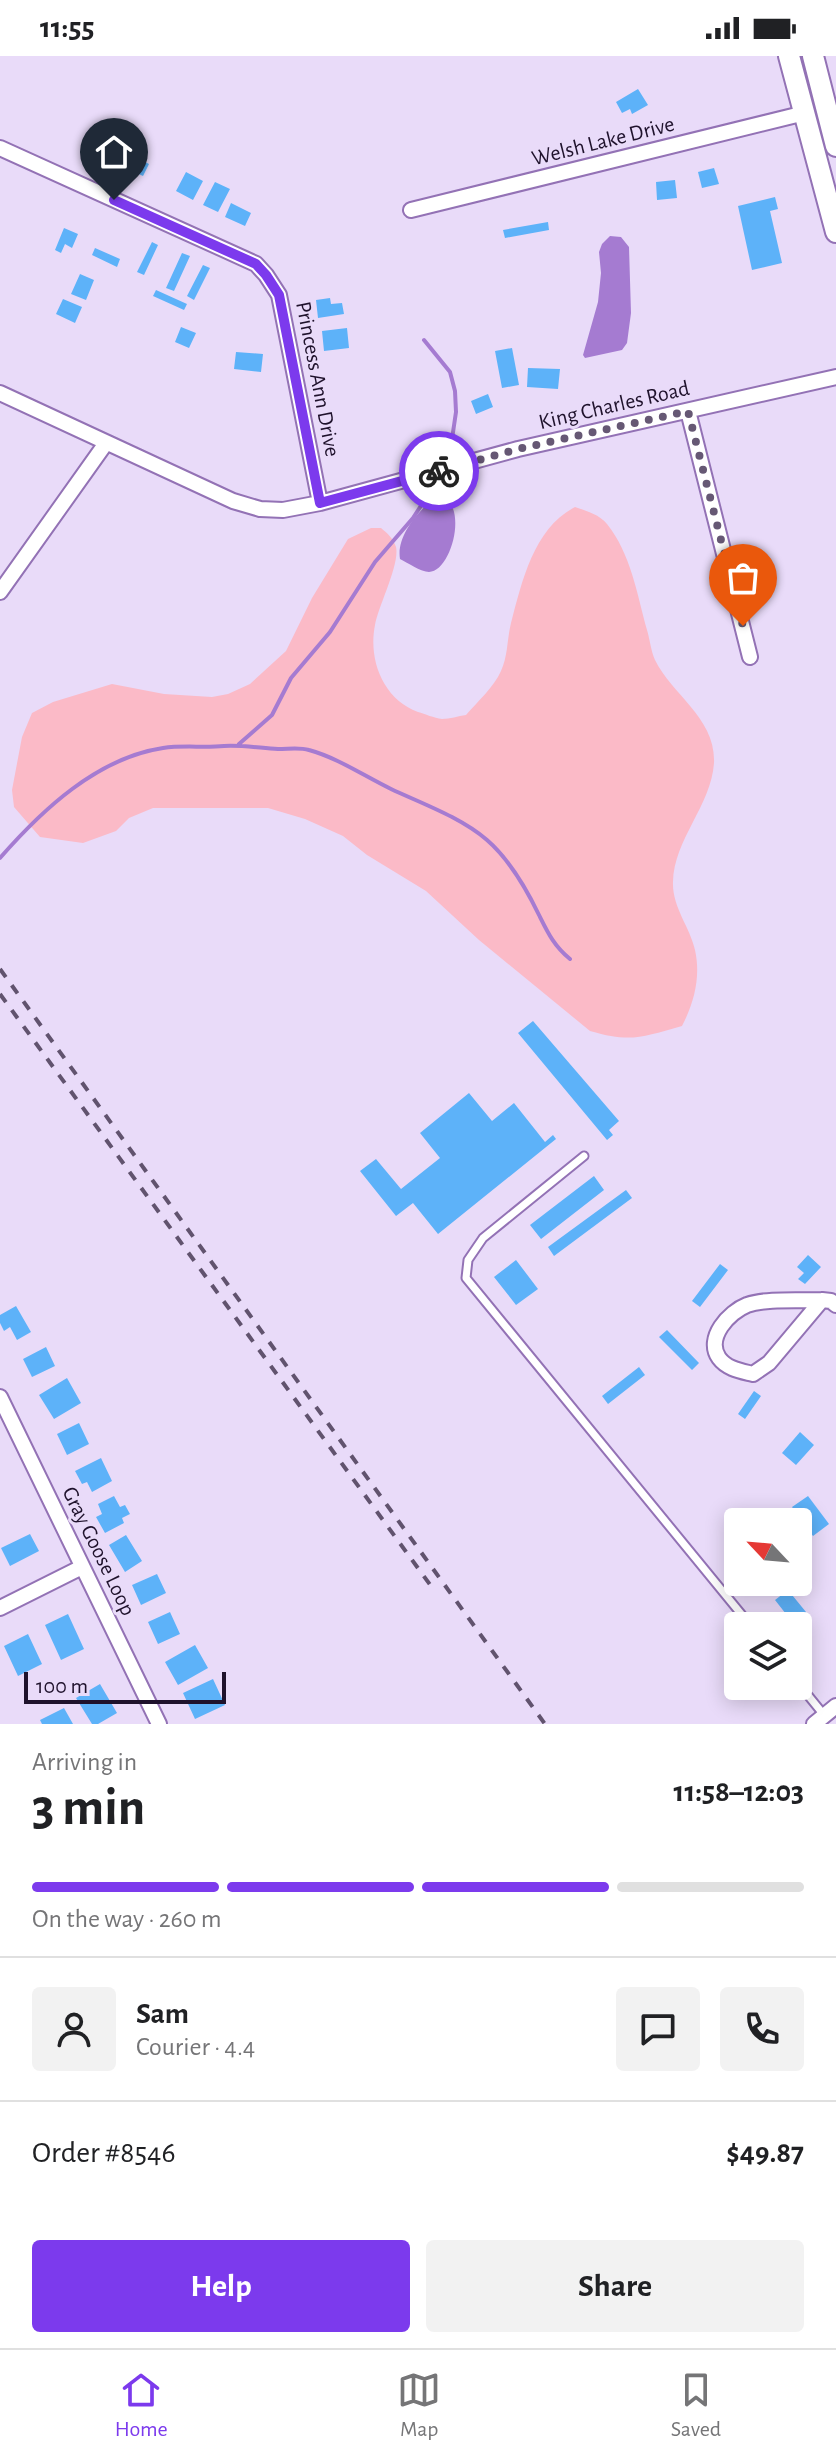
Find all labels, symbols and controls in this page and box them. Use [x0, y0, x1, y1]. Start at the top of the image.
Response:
text: 11:55 [40, 13, 94, 43]
street label: Welsh Lake Drive [530, 113, 676, 169]
pin [80, 118, 148, 200]
icon: home [92, 130, 136, 174]
street label: Princess Ann Drive [292, 299, 344, 459]
street label: King Charles Road [536, 377, 692, 433]
courier [399, 431, 479, 511]
icon: bike [417, 449, 461, 493]
pin [709, 544, 777, 626]
icon: bag [721, 556, 765, 600]
street label: Gray Goose Loop [58, 1483, 140, 1619]
north arrow [724, 1508, 812, 1596]
map controls [724, 1508, 812, 1700]
button: layers [724, 1612, 812, 1700]
scale bar [24, 1668, 226, 1704]
text: 100 m [36, 1675, 88, 1697]
text: Arriving in [32, 1749, 137, 1775]
text: 11:58–12:03 [674, 1777, 804, 1807]
text: 3 min [32, 1782, 145, 1834]
text: On the way · 260 m [32, 1906, 222, 1932]
button: person [32, 1987, 116, 2071]
button: chat [616, 1987, 700, 2071]
button: phone [720, 1987, 804, 2071]
text: Sam [136, 1999, 189, 2029]
text: Courier · 4.4 [136, 2034, 255, 2060]
text: Order #8546 [32, 2138, 176, 2168]
text: $49.87 [726, 2138, 804, 2168]
button: Help [32, 2240, 410, 2332]
button: Share [426, 2240, 804, 2332]
tab: Home [115, 2368, 168, 2442]
tab: Map [397, 2368, 441, 2442]
tab: Saved [671, 2368, 721, 2442]

